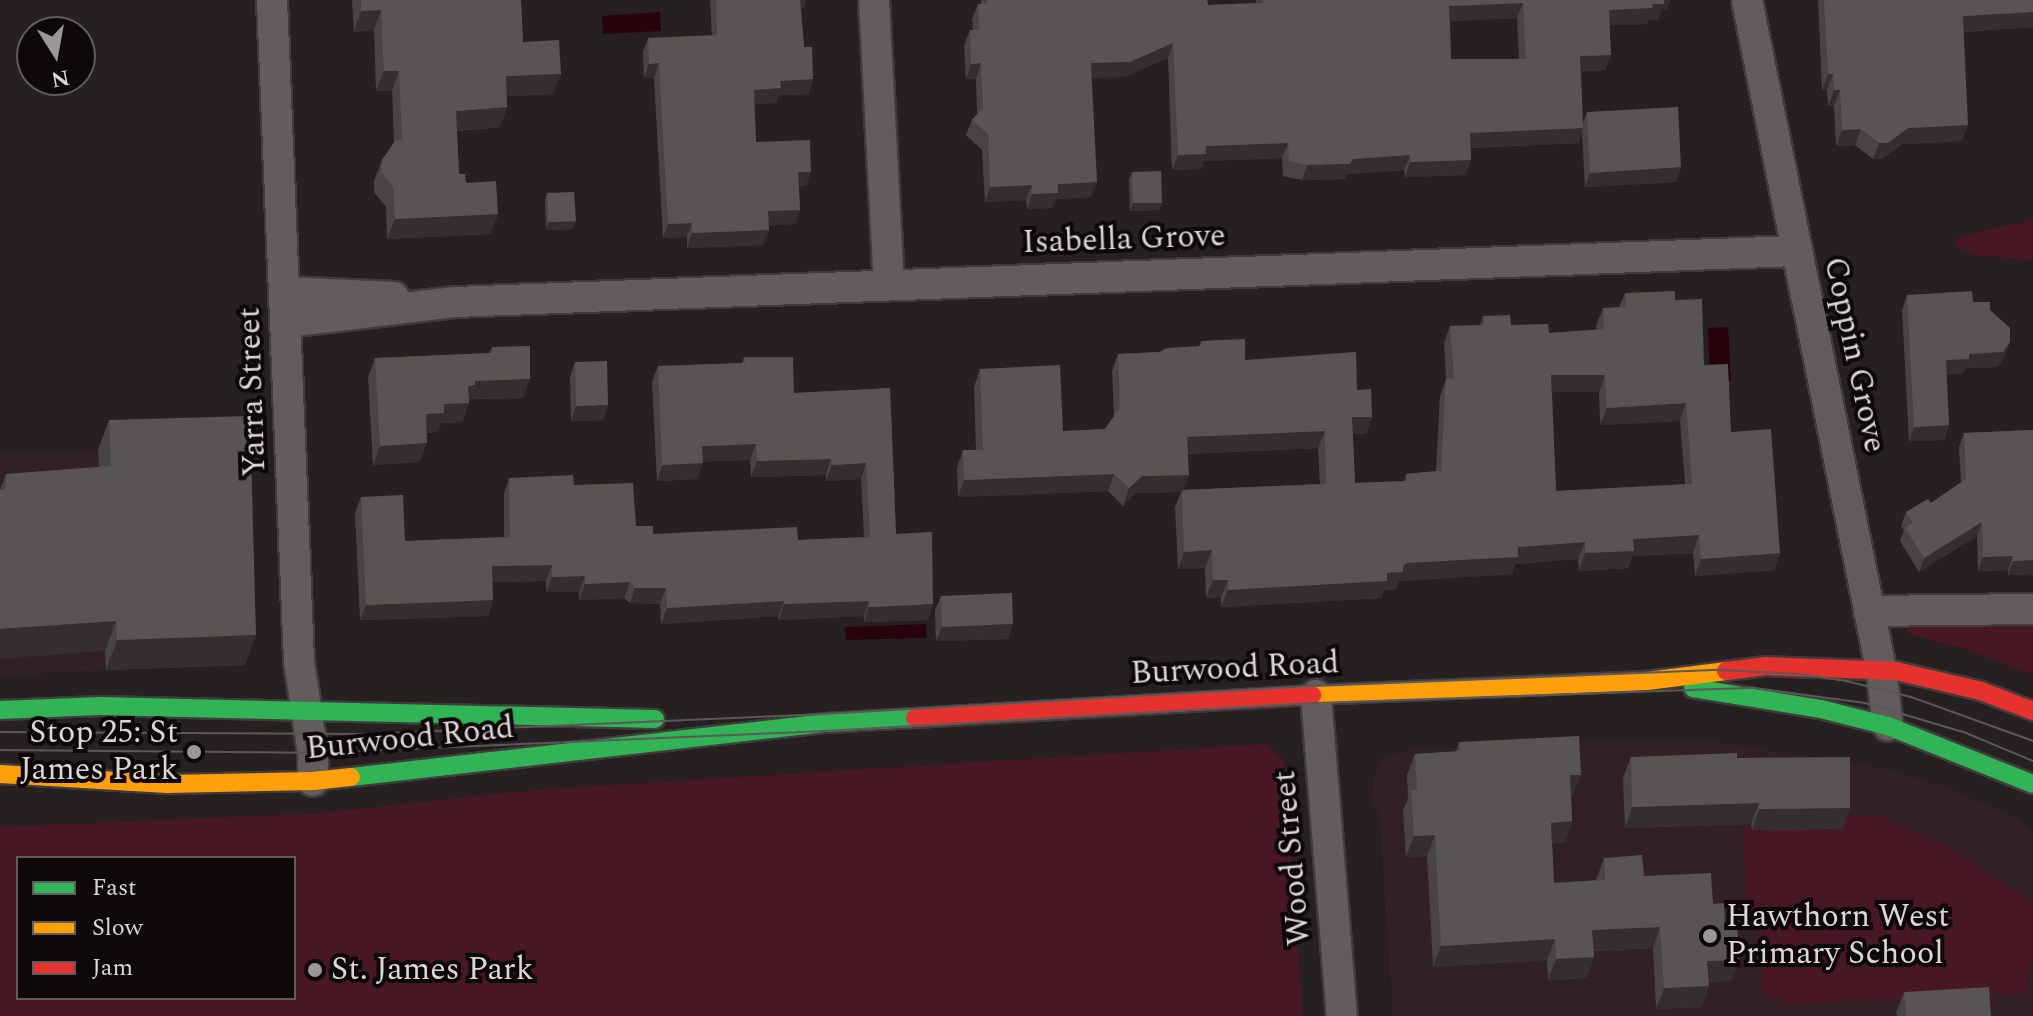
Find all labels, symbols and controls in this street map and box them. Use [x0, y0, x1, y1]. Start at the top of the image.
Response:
north arrow [16, 16, 96, 96]
text: N [48, 60, 72, 96]
street label: Isabella Grove [1022, 217, 1226, 263]
street label: Coppin Grove [1815, 254, 1893, 456]
street label: Yarra Street [231, 307, 275, 477]
street label: Burwood Road [1130, 644, 1340, 694]
street label: Burwood Road [304, 709, 516, 769]
place label: Stop 25: St James Park [20, 715, 178, 790]
marker: Stop 25: St James Park [185, 743, 203, 761]
street label: Wood Street [1266, 769, 1320, 947]
legend [16, 856, 296, 1000]
text: Fast [92, 870, 137, 906]
place label: Hawthorn West Primary School [1726, 899, 1949, 974]
text: Slow [92, 910, 143, 946]
marker: Hawthorn West Primary School [1701, 927, 1719, 945]
text: Jam [92, 950, 133, 986]
place label: St. James Park [331, 951, 534, 989]
marker: St. James Park [306, 961, 324, 979]

